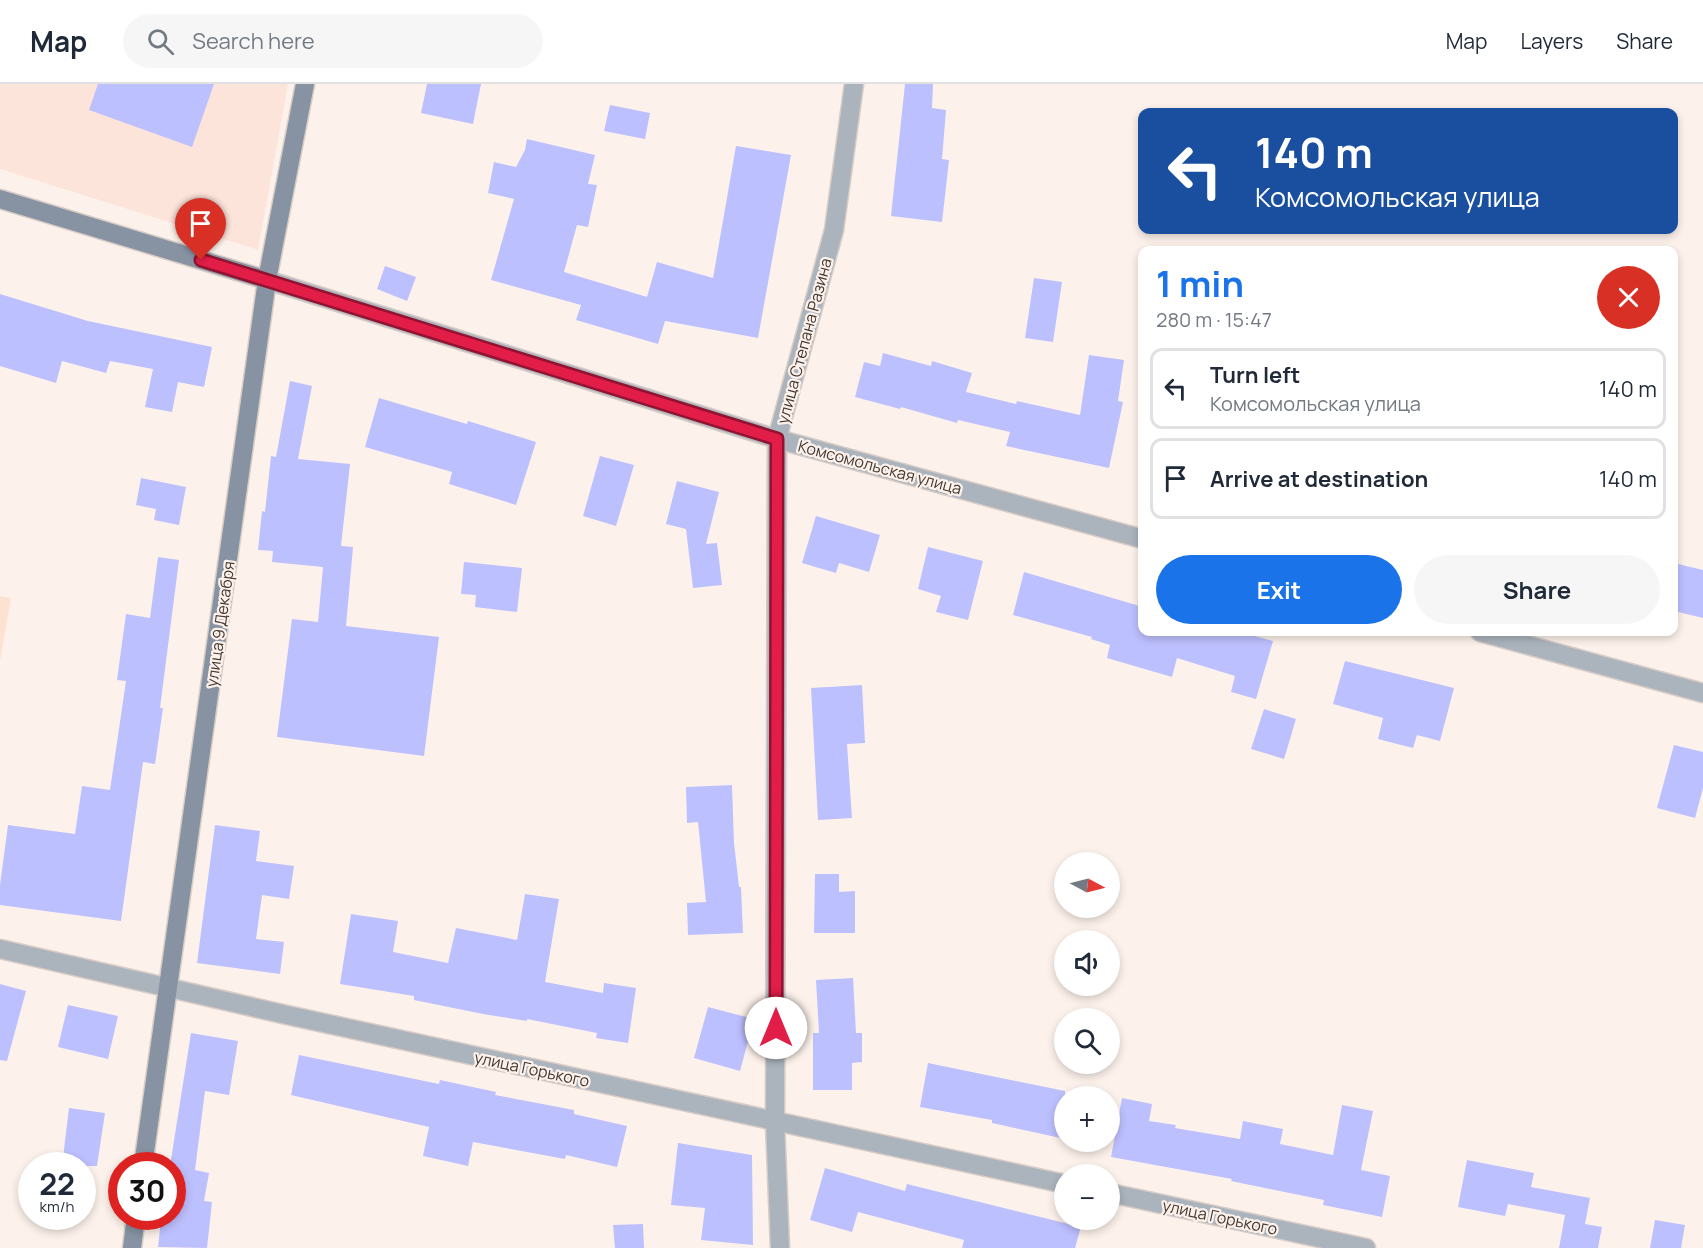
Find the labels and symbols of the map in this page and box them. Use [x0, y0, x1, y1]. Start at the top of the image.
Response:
pin [175, 198, 226, 260]
street label: улица Степана Разина [771, 256, 837, 426]
street label: Комсомольская улица [796, 435, 964, 499]
street label: улица 9 Декабря [200, 560, 240, 688]
north arrow [1054, 852, 1120, 918]
position arrow [744, 996, 808, 1060]
street label: улица Горького [472, 1046, 592, 1092]
speed limit sign: 30 [108, 1152, 186, 1230]
street label: улица Горького [1160, 1194, 1280, 1240]

